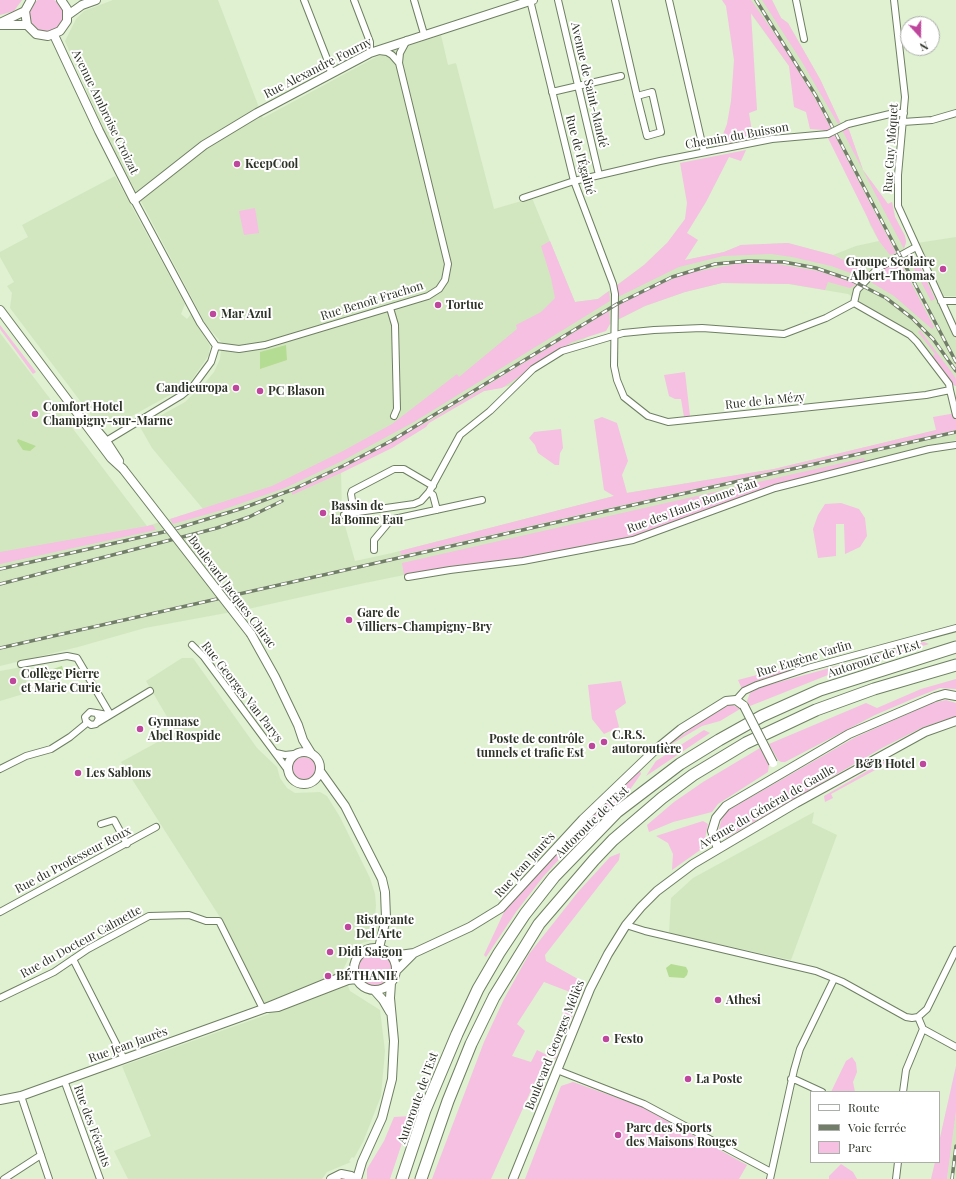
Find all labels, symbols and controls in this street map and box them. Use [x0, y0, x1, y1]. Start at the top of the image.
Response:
north arrow [900, 16, 940, 56]
street label: Avenue de Saint-Mandé [568, 21, 610, 149]
street label: Rue Alexandre Fourny [261, 34, 375, 102]
text: N [918, 38, 931, 55]
street label: Avenue Ambroise Croizat [69, 47, 141, 177]
street label: Rue Guy Môquet [881, 103, 901, 193]
street label: Rue de l'Égalité [562, 113, 598, 197]
street label: Chemin du Buisson [684, 120, 790, 152]
place label: KeepCool [245, 157, 298, 171]
marker: KeepCool [232, 159, 242, 169]
place label: Groupe Scolaire Albert-Thomas [846, 255, 935, 283]
marker: Groupe Scolaire Albert-Thomas [938, 264, 948, 274]
street label: Rue Benoît Frachon [319, 279, 425, 323]
place label: Tortue [446, 298, 483, 312]
marker: Tortue [433, 300, 443, 310]
place label: Mar Azul [221, 307, 271, 321]
marker: Mar Azul [208, 309, 218, 319]
place label: Candieuropa [156, 381, 228, 395]
marker: Candieuropa [231, 383, 241, 393]
place label: PC Blason [268, 384, 325, 398]
marker: PC Blason [255, 386, 265, 396]
street label: Rue de la Mézy [724, 390, 806, 412]
place label: Comfort Hotel Champigny-sur-Marne [43, 400, 173, 428]
marker: Comfort Hotel Champigny-sur-Marne [30, 409, 40, 419]
street label: Rue des Hauts Bonne Eau [625, 476, 759, 536]
place label: Bassin de la Bonne Eau [331, 499, 403, 527]
marker: Bassin de la Bonne Eau [318, 508, 328, 518]
street label: Boulevard Jacques Chirac [185, 533, 279, 651]
place label: Gare de Villiers-Champigny-Bry [357, 606, 492, 634]
marker: Gare de Villiers-Champigny-Bry [344, 615, 354, 625]
street label: Autoroute de l’Est [826, 637, 922, 681]
street label: Rue Eugène Varlin [755, 638, 853, 680]
street label: Rue Georges Van Parys [198, 639, 286, 745]
place label: Collège Pierre et Marie Curie [21, 667, 101, 695]
marker: Collège Pierre et Marie Curie [8, 676, 18, 686]
place label: Gymnase Abel Rospide [148, 715, 220, 743]
marker: Gymnase Abel Rospide [135, 724, 145, 734]
place label: C.R.S. autoroutière [612, 728, 681, 756]
place label: Poste de contrôle tunnels et trafic Est [476, 732, 584, 760]
marker: C.R.S. autoroutière [599, 737, 609, 747]
marker: Poste de contrôle tunnels et trafic Est [587, 741, 597, 751]
place label: B&B Hotel [855, 757, 915, 771]
marker: B&B Hotel [918, 759, 928, 769]
street label: Avenue du Général de Gaulle [696, 762, 838, 852]
place label: Les Sablons [86, 766, 151, 780]
marker: Les Sablons [73, 768, 83, 778]
street label: Autoroute de l’Est [552, 783, 632, 861]
street label: Rue du Professeur Roux [13, 823, 133, 897]
street label: Rue Jean Jaurès [492, 829, 558, 901]
street label: Rue du Docteur Calmette [18, 903, 144, 981]
place label: Ristorante Del Arte [356, 913, 414, 941]
marker: Ristorante Del Arte [343, 922, 353, 932]
place label: Didi Saigon [338, 945, 402, 959]
marker: Didi Saigon [325, 947, 335, 957]
place label: BÉTHANIE [336, 969, 398, 983]
marker: BÉTHANIE [323, 971, 333, 981]
street label: Boulevard Georges Méliès [522, 978, 588, 1112]
place label: Athesi [726, 993, 761, 1007]
marker: Athesi [713, 995, 723, 1005]
street label: Rue Jean Jaurès [87, 1024, 169, 1066]
place label: Festo [614, 1032, 643, 1046]
marker: Festo [601, 1034, 611, 1044]
street label: Autoroute de l’Est [395, 1050, 441, 1146]
place label: La Poste [696, 1072, 742, 1086]
marker: La Poste [683, 1074, 693, 1084]
street label: Rue des Fécants [70, 1083, 114, 1169]
legend [810, 1091, 940, 1163]
text: Route [848, 1099, 880, 1115]
text: Voie ferrée [848, 1119, 906, 1135]
place label: Parc des Sports des Maisons Rouges [626, 1121, 737, 1149]
marker: Parc des Sports des Maisons Rouges [613, 1130, 623, 1140]
text: Parc [848, 1139, 872, 1155]

